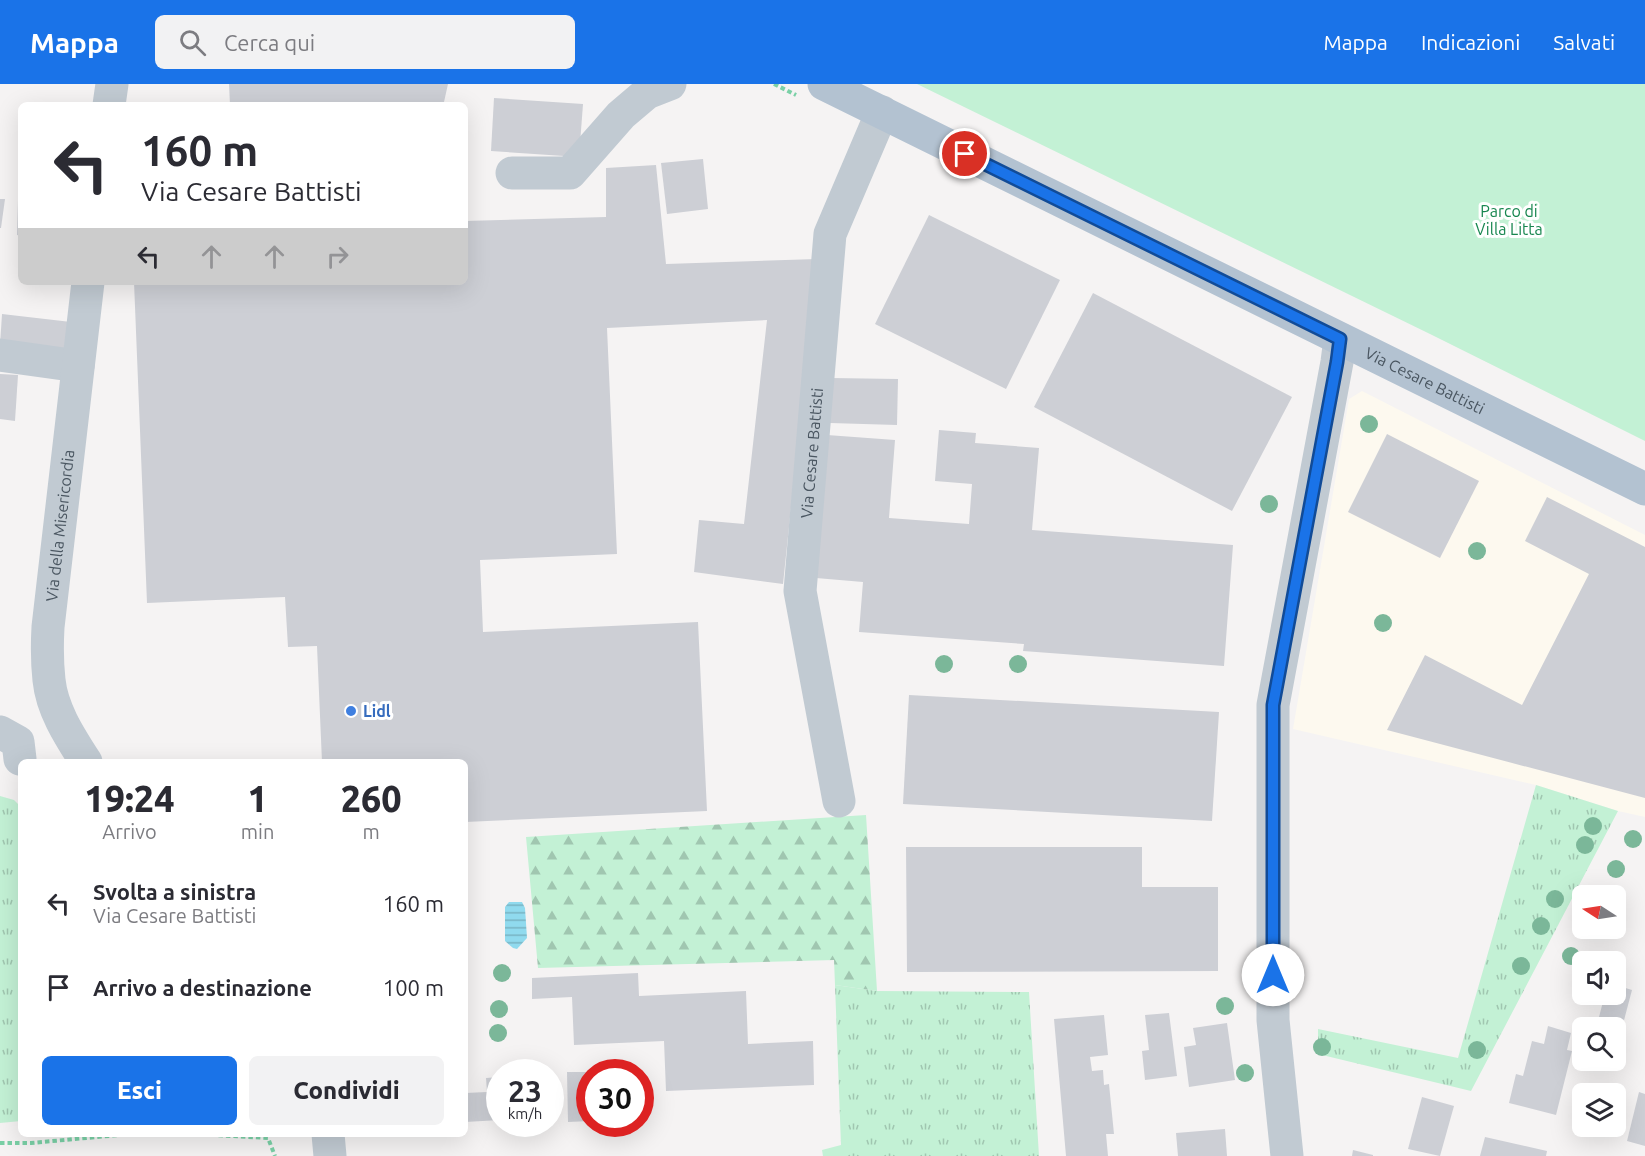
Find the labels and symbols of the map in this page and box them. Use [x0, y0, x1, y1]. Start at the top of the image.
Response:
pin [939, 128, 990, 179]
park label: Parco di Villa Litta [1475, 202, 1543, 238]
street label: Via Cesare Battisti [1362, 343, 1488, 417]
street label: Via Cesare Battisti [797, 387, 826, 519]
street label: Via della Misericordia [42, 449, 78, 603]
place label: Lidl [363, 702, 391, 720]
marker: Lidl [344, 704, 358, 718]
north arrow [1572, 885, 1626, 939]
position arrow [1241, 943, 1305, 1007]
speed limit sign: 30 [576, 1059, 654, 1137]

